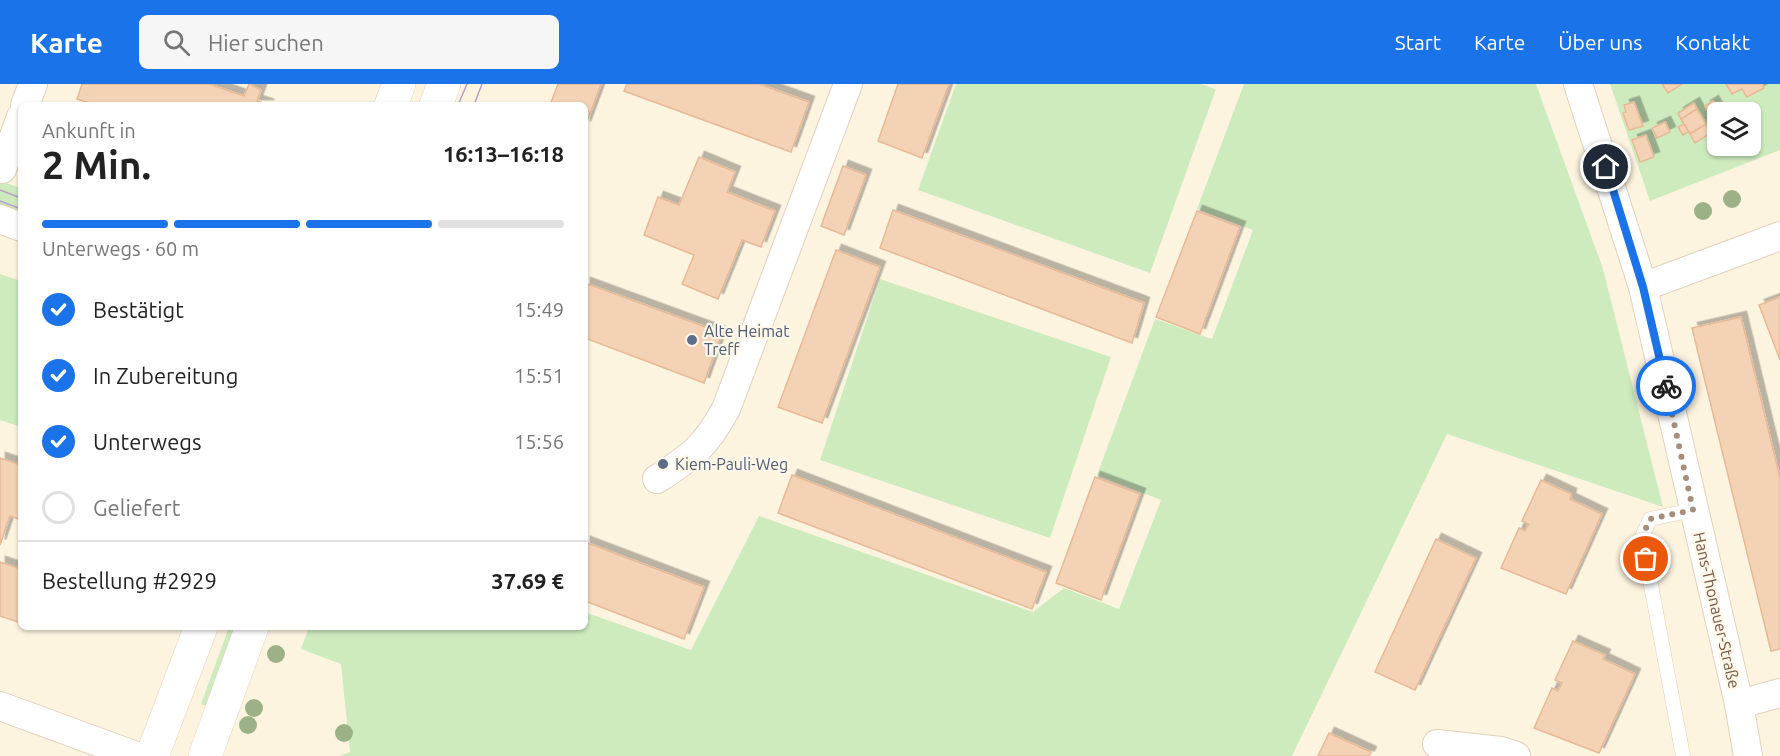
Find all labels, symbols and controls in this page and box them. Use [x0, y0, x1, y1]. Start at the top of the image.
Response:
search box [139, 15, 559, 69]
icon: search [160, 26, 193, 59]
text: Karte [30, 27, 103, 58]
text: Hier suchen [208, 30, 324, 55]
text: Start [1395, 30, 1441, 54]
text: Karte [1474, 30, 1525, 54]
text: Über uns [1558, 30, 1642, 54]
text: Kontakt [1675, 30, 1750, 54]
map controls [1707, 102, 1761, 156]
button: layers [1707, 102, 1761, 156]
text: Ankunft in [42, 119, 136, 142]
text: 16:13–16:18 [443, 141, 564, 166]
pin [1580, 141, 1631, 192]
text: 2 Min. [42, 143, 151, 186]
icon: home [1589, 150, 1622, 183]
text: Unterwegs · 60 m [42, 237, 199, 260]
icon: check [42, 293, 75, 326]
text: Bestätigt [93, 297, 184, 322]
text: 15:49 [514, 298, 564, 321]
place label: Alte Heimat Treff [704, 322, 790, 358]
marker: Alte Heimat Treff [685, 333, 699, 347]
courier [1636, 356, 1696, 416]
icon: check [42, 359, 75, 392]
text: In Zubereitung [93, 363, 238, 388]
text: 15:51 [514, 364, 564, 387]
icon: bike [1650, 370, 1683, 403]
icon: check [42, 425, 75, 458]
text: Unterwegs [93, 429, 202, 454]
text: 15:56 [514, 430, 564, 453]
place label: Kiem-Pauli-Weg [675, 455, 788, 473]
marker: Kiem-Pauli-Weg [656, 457, 670, 471]
text: Geliefert [93, 495, 180, 520]
street label: Hans-Thonauer-Straße [1690, 530, 1744, 690]
pin [1620, 533, 1671, 584]
icon: bag [1629, 542, 1662, 575]
text: Bestellung #2929 [42, 568, 217, 593]
text: 37.69 € [491, 568, 564, 593]

